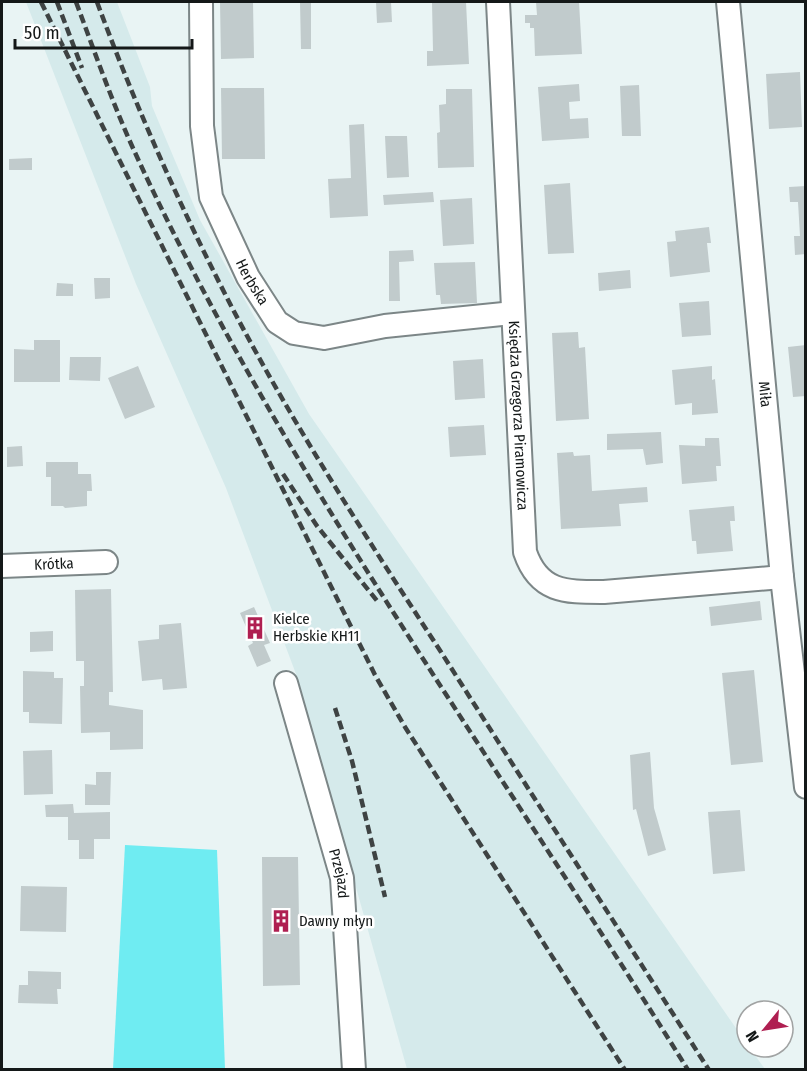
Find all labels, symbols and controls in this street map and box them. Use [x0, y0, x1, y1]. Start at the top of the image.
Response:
scale bar [15, 12, 192, 50]
text: 50 m [24, 22, 60, 44]
street label: Herbska [232, 256, 273, 308]
street label: Księdza Grzegorza Piramowicza [505, 320, 532, 511]
street label: Miła [755, 380, 775, 408]
street label: Krótka [34, 554, 74, 574]
place label: Kielce Herbskie KH11 [273, 610, 359, 645]
building icon: Kielce Herbskie KH11 [242, 615, 268, 641]
street label: Przejazd [325, 846, 352, 899]
building icon: Dawny młyn [268, 908, 294, 934]
place label: Dawny młyn [299, 912, 373, 930]
north arrow [735, 999, 795, 1059]
text: N [742, 1027, 763, 1045]

